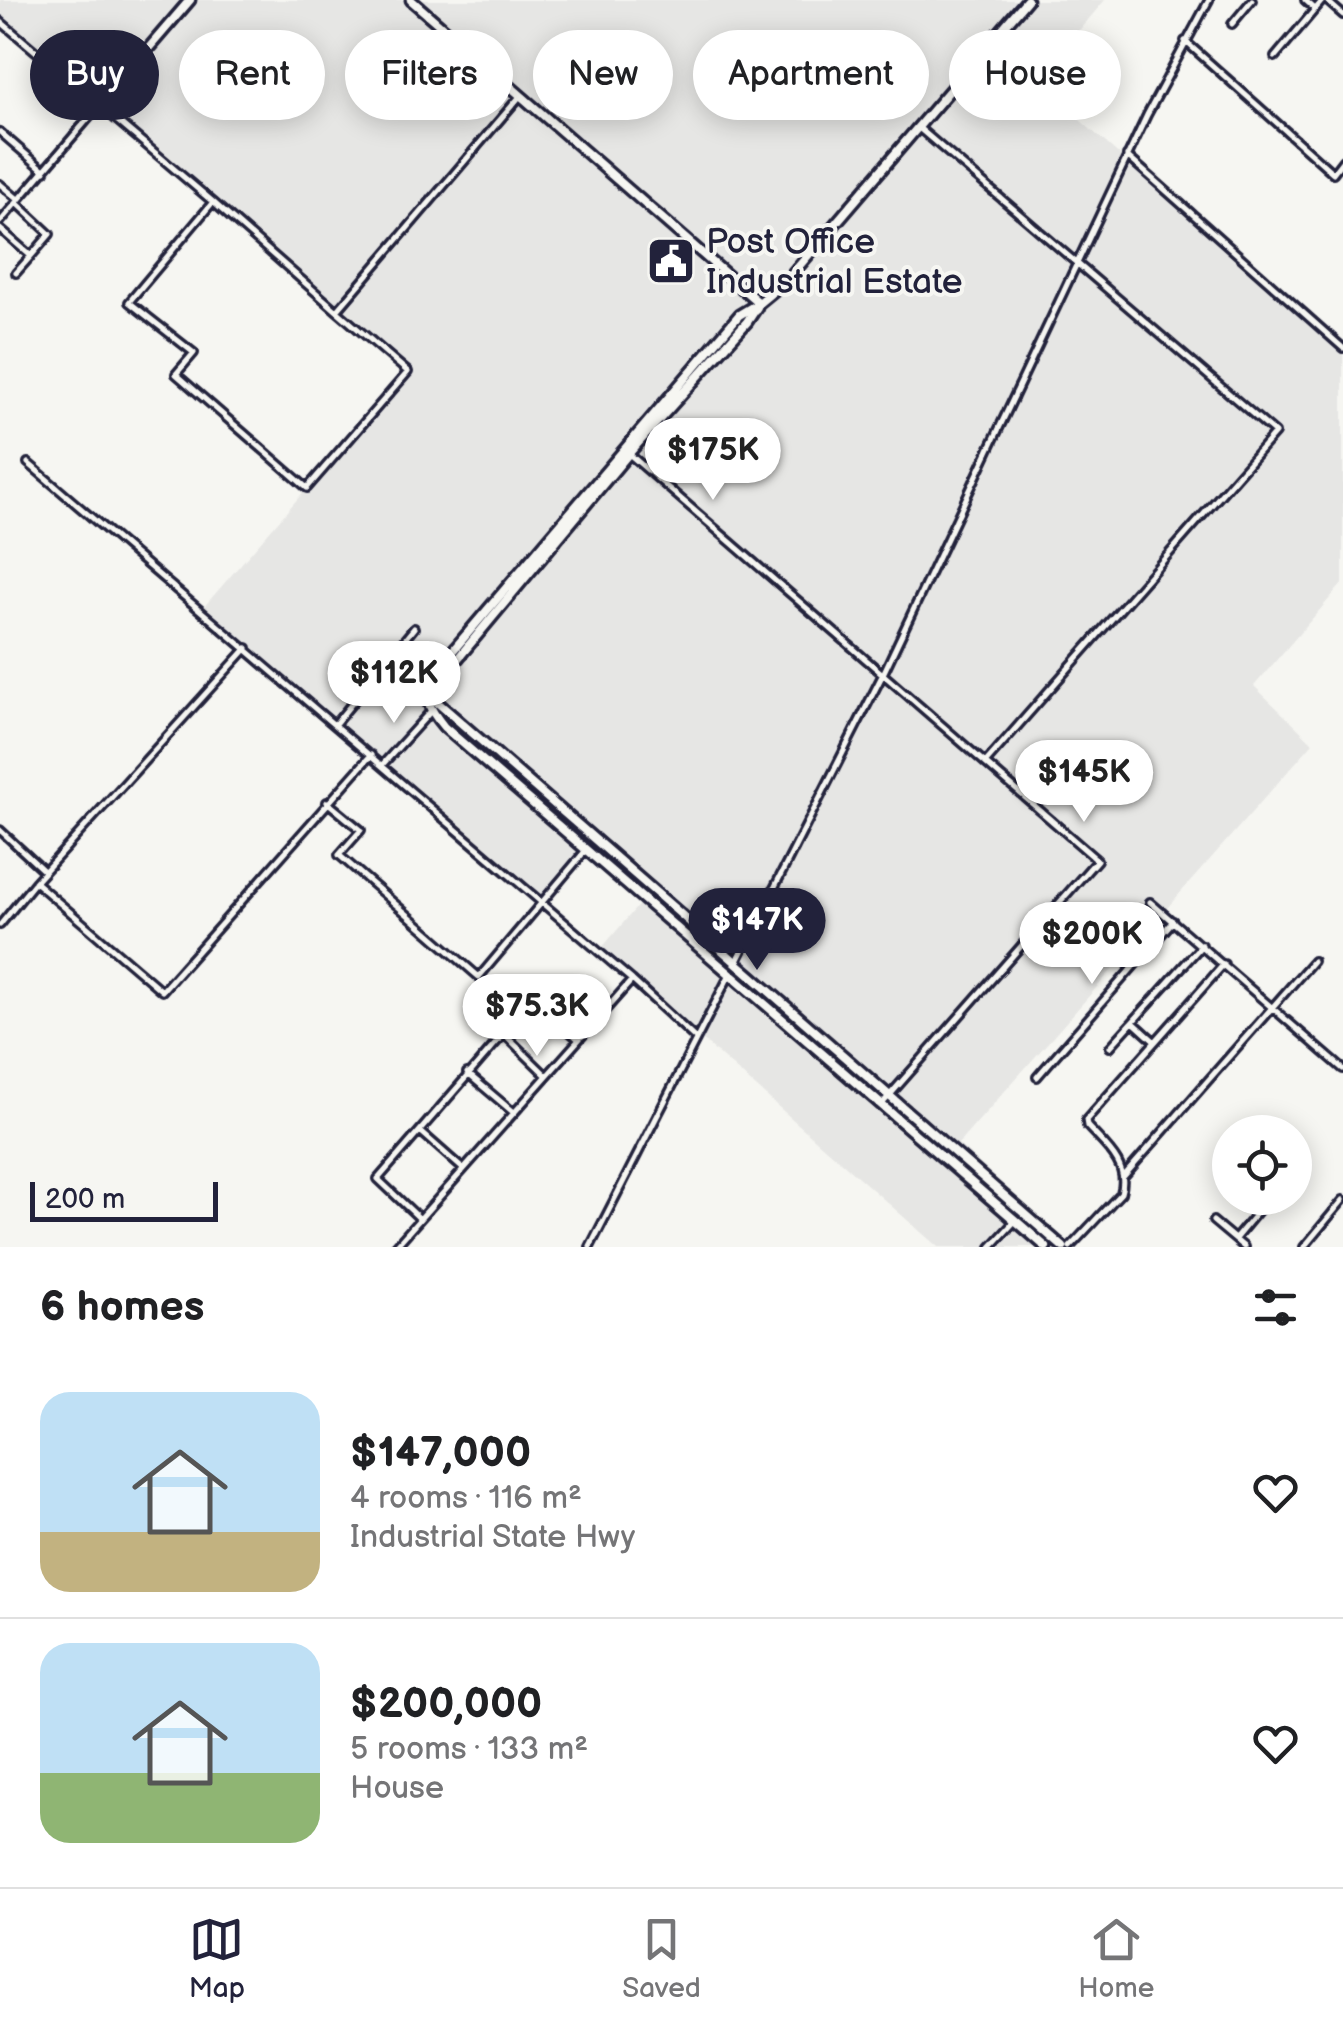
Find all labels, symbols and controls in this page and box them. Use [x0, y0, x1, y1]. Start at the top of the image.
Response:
chip: Buy [30, 30, 159, 120]
chip: Rent [179, 30, 325, 120]
chip: Filters [345, 30, 513, 120]
chip: New [533, 30, 673, 120]
chip: Apartment [693, 30, 929, 120]
chip: House [949, 30, 1121, 120]
place label: Post Office Industrial Estate [706, 221, 962, 304]
public building icon: Post Office Industrial Estate [645, 235, 697, 287]
pin: $175K [643, 418, 783, 503]
text: $175K [667, 431, 759, 470]
pin: $112K [324, 641, 464, 726]
text: $112K [350, 654, 438, 693]
pin: $145K [1014, 740, 1154, 825]
text: $145K [1037, 753, 1131, 792]
pin: $147K [687, 888, 827, 973]
text: $147K [711, 901, 803, 940]
pin: $200K [1022, 902, 1162, 987]
text: $200K [1041, 915, 1143, 954]
pin: $75.3K [456, 974, 618, 1059]
text: $75.3K [485, 987, 589, 1026]
map controls [1212, 1115, 1312, 1215]
button: locate [1212, 1115, 1312, 1215]
scale bar [30, 1177, 218, 1222]
text: 200 m [45, 1183, 125, 1216]
icon: filters [1248, 1280, 1303, 1335]
text: 6 homes [40, 1282, 204, 1333]
text: $147,000 [350, 1428, 531, 1479]
icon: home [120, 1432, 240, 1552]
icon: heart [1248, 1465, 1303, 1520]
text: 4 rooms · 116 m² [350, 1479, 582, 1518]
text: Industrial State Hwy [350, 1518, 635, 1557]
text: $200,000 [350, 1679, 542, 1730]
icon: home [120, 1683, 240, 1803]
icon: heart [1248, 1716, 1303, 1771]
text: 5 rooms · 133 m² [350, 1730, 588, 1769]
text: House [350, 1769, 444, 1808]
tab: Map [189, 1912, 245, 2005]
tab: Saved [622, 1912, 701, 2005]
tab: Home [1078, 1912, 1154, 2005]

